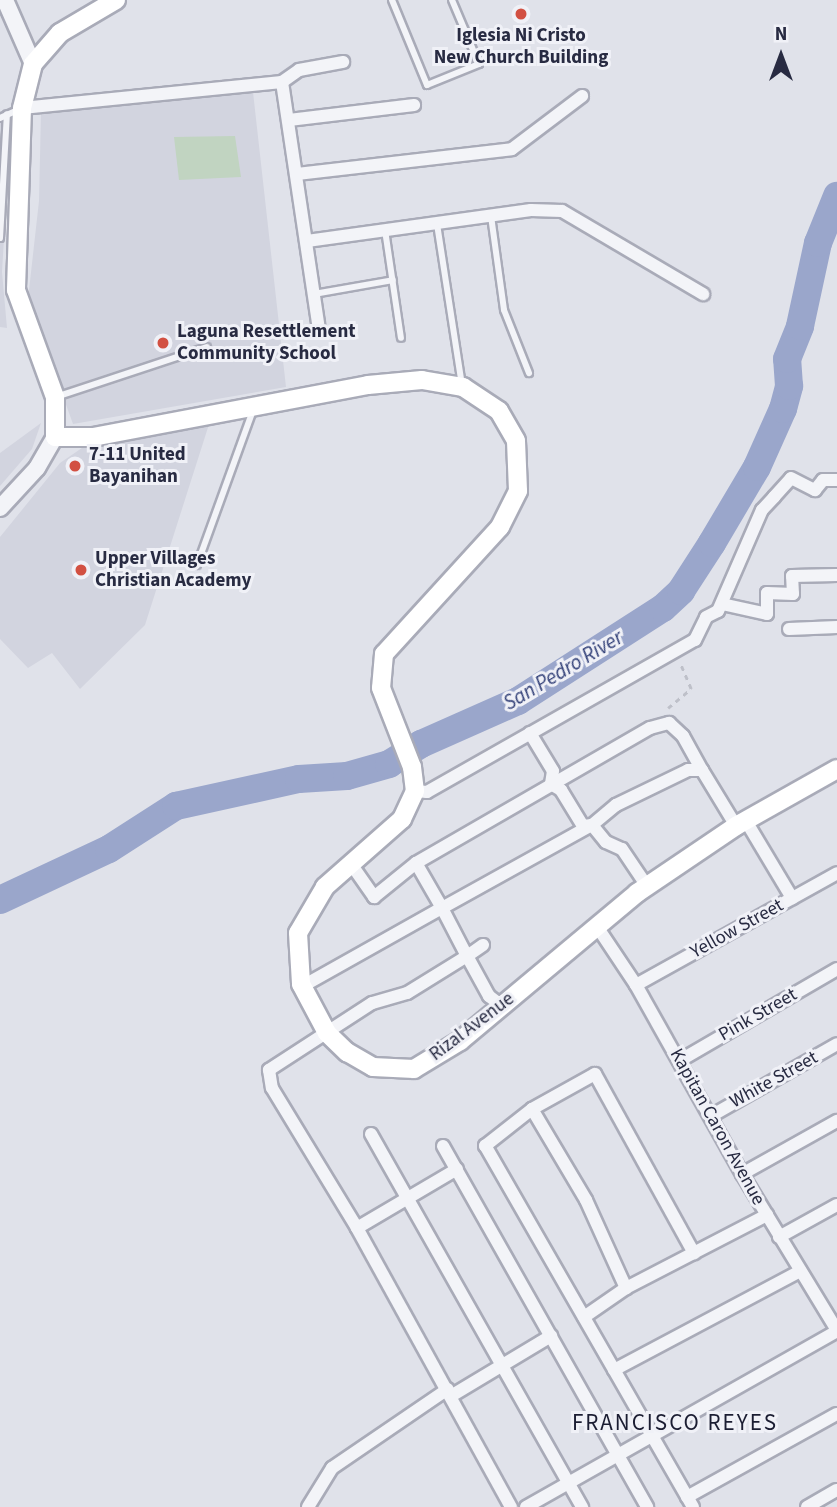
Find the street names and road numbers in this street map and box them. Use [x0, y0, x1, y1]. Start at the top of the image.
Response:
street label: Yellow Street [687, 894, 787, 964]
street label: Pink Street [715, 983, 801, 1047]
street label: Rizal Avenue [425, 988, 519, 1066]
street label: Kapitan Caron Avenue [664, 1045, 770, 1209]
street label: White Street [726, 1047, 822, 1113]

